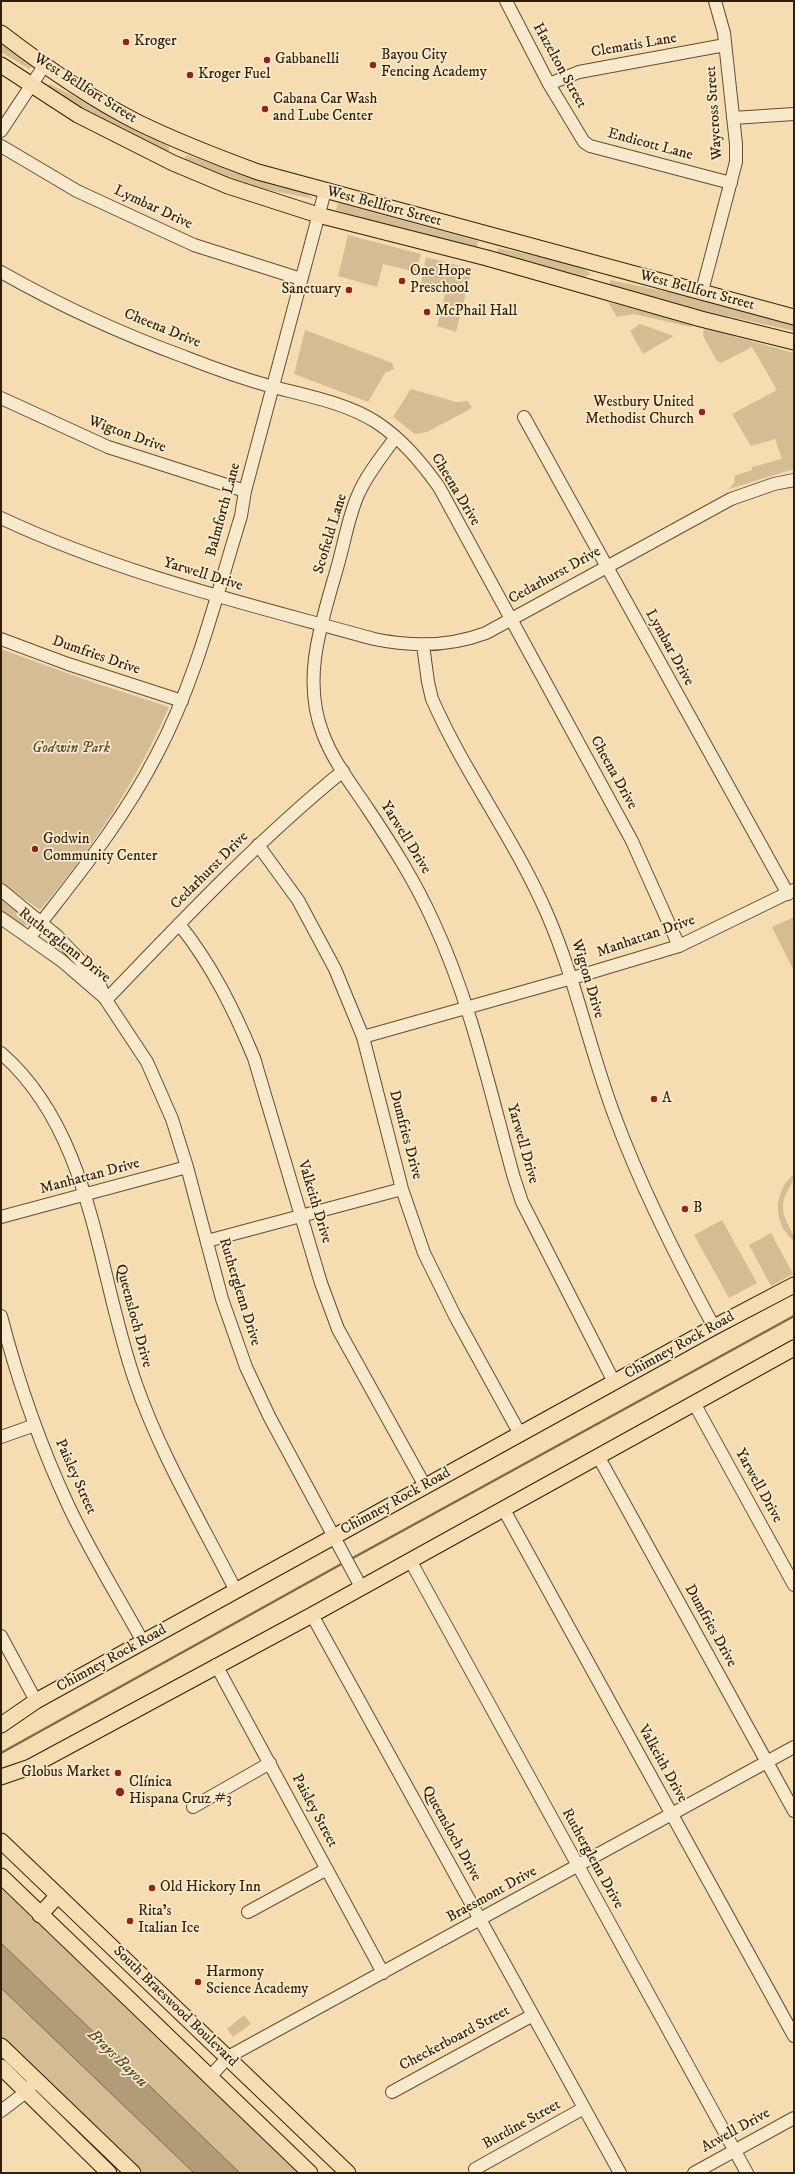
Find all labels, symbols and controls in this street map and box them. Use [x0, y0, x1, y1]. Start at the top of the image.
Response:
street label: Hazelton Street [528, 20, 590, 112]
street label: Clematis Lane [590, 30, 678, 62]
place label: Kroger [134, 33, 177, 51]
marker: Kroger [121, 37, 131, 47]
place label: Bayou City Fencing Academy [381, 47, 487, 82]
street label: West Bellfort Street [30, 50, 140, 128]
place label: Gabbanelli [275, 51, 339, 69]
marker: Gabbanelli [262, 55, 272, 65]
marker: Bayou City Fencing Academy [368, 60, 378, 70]
street label: Waycross Street [703, 65, 727, 161]
place label: Kroger Fuel [198, 66, 270, 84]
marker: Kroger Fuel [185, 70, 195, 80]
place label: Cabana Car Wash and Lube Center [273, 91, 377, 126]
marker: Cabana Car Wash and Lube Center [260, 104, 270, 114]
street label: Endicott Lane [605, 125, 695, 165]
street label: Lymbar Drive [111, 182, 195, 234]
street label: West Bellfort Street [325, 183, 443, 231]
place label: One Hope Preschool [410, 263, 471, 298]
street label: West Bellfort Street [638, 267, 756, 315]
marker: One Hope Preschool [397, 276, 407, 286]
place label: Sanctuary [281, 281, 341, 299]
marker: Sanctuary [344, 285, 354, 295]
place label: McPhail Hall [435, 303, 517, 321]
street label: Cheena Drive [121, 305, 203, 353]
marker: McPhail Hall [422, 307, 432, 317]
place label: Westbury United Methodist Church [585, 394, 694, 429]
marker: Westbury United Methodist Church [697, 407, 707, 417]
street label: Wigton Drive [86, 413, 168, 457]
street label: Cheena Drive [426, 451, 484, 529]
street label: Balmforth Lane [203, 461, 245, 559]
street label: Scofield Lane [310, 492, 352, 576]
street label: Cedarhurst Drive [506, 543, 604, 609]
street label: Yarwell Drive [161, 554, 245, 596]
street label: Lymbar Drive [641, 607, 697, 689]
street label: Dumfries Drive [50, 633, 142, 679]
street label: Cheena Drive [585, 733, 641, 813]
park label: Godwin Park [32, 740, 110, 758]
street label: Yarwell Drive [376, 798, 434, 878]
street label: Cedarhurst Drive [167, 828, 253, 914]
place label: Godwin Community Center [43, 831, 157, 866]
marker: Godwin Community Center [30, 844, 40, 854]
street label: Rutherglenn Drive [14, 904, 114, 988]
street label: Manhattan Drive [595, 912, 697, 962]
street label: Wigton Drive [566, 937, 608, 1021]
street label: Dumfries Drive [384, 1088, 426, 1182]
place label: A [662, 1090, 672, 1108]
marker: A [649, 1094, 659, 1104]
street label: Yarwell Drive [502, 1102, 542, 1186]
street label: Manhattan Drive [38, 1155, 142, 1199]
street label: Valkeith Drive [293, 1158, 335, 1246]
place label: B [693, 1200, 702, 1218]
marker: B [680, 1204, 690, 1214]
street label: Rutherglenn Drive [214, 1236, 264, 1348]
street label: Queensloch Drive [111, 1262, 155, 1370]
street label: Chimney Rock Road [622, 1308, 738, 1384]
street label: Paisley Street [50, 1437, 100, 1517]
street label: Yarwell Drive [730, 1446, 786, 1526]
street label: Chimney Rock Road [338, 1464, 454, 1540]
street label: Dumfries Drive [680, 1582, 740, 1670]
street label: Chimney Rock Road [54, 1621, 170, 1697]
street label: Valkeith Drive [633, 1722, 691, 1806]
place label: Globus Market [21, 1764, 110, 1782]
marker: Globus Market [113, 1768, 123, 1778]
street label: Paisley Street [287, 1771, 341, 1851]
place label: Clínica Hispana Cruz #3 [129, 1774, 232, 1809]
street label: Queensloch Drive [417, 1783, 485, 1885]
marker: Clínica Hispana Cruz #3 [114, 1786, 126, 1798]
street label: Rutherglenn Drive [557, 1806, 627, 1912]
street label: Braesmont Drive [444, 1863, 540, 1927]
place label: Old Hickory Inn [160, 1879, 261, 1897]
marker: Old Hickory Inn [147, 1883, 157, 1893]
place label: Rita's Italian Ice [138, 1903, 200, 1938]
marker: Rita's Italian Ice [125, 1916, 135, 1926]
street label: South Braeswood Boulevard [109, 1943, 241, 2071]
place label: Harmony Science Academy [206, 1964, 308, 1999]
marker: Harmony Science Academy [193, 1977, 203, 1987]
street label: Checkerboard Street [397, 2002, 513, 2076]
water label: Brays Bayou [83, 2026, 151, 2092]
street label: Burdine Street [480, 2096, 564, 2154]
street label: Atwell Drive [699, 2105, 773, 2157]

